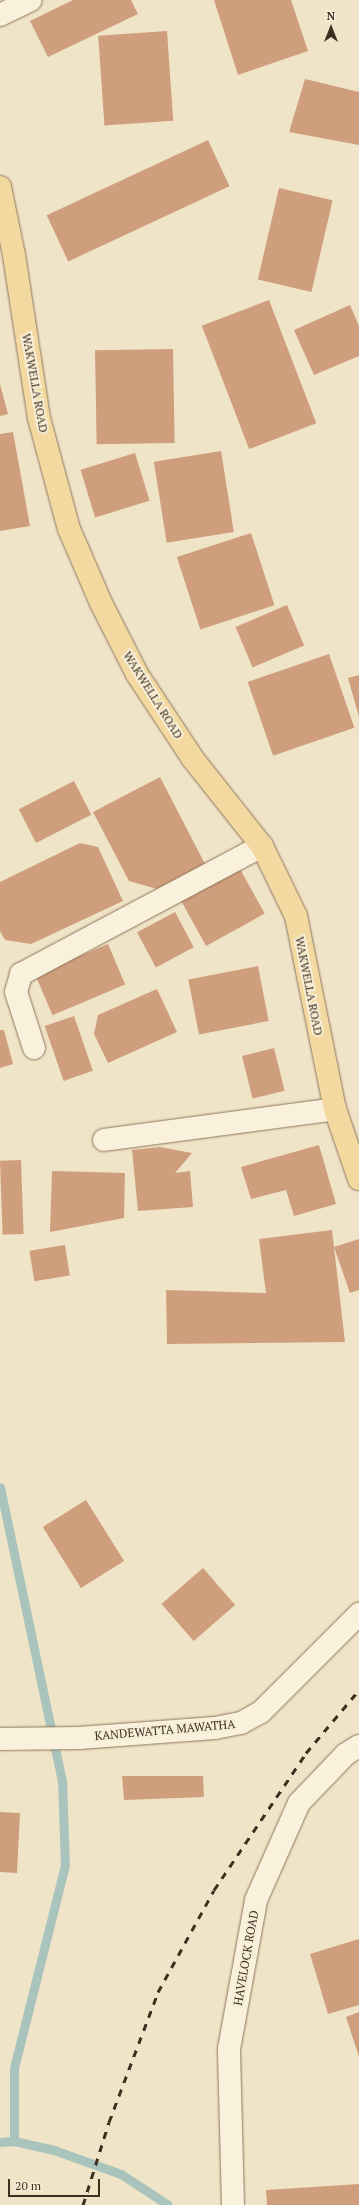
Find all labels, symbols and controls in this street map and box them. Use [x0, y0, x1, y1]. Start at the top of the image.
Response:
north arrow [311, 8, 351, 48]
text: N [327, 9, 335, 23]
street label: WAKWELLA ROAD [19, 332, 51, 434]
street label: WAKWELLA ROAD [120, 648, 186, 742]
street label: WAKWELLA ROAD [292, 935, 326, 1037]
street label: KANDEWATTA MAWATHA [94, 1717, 236, 1743]
street label: HAVELOCK ROAD [231, 1909, 261, 2007]
scale bar [10, 2171, 102, 2197]
text: 20 m [15, 2178, 41, 2193]

